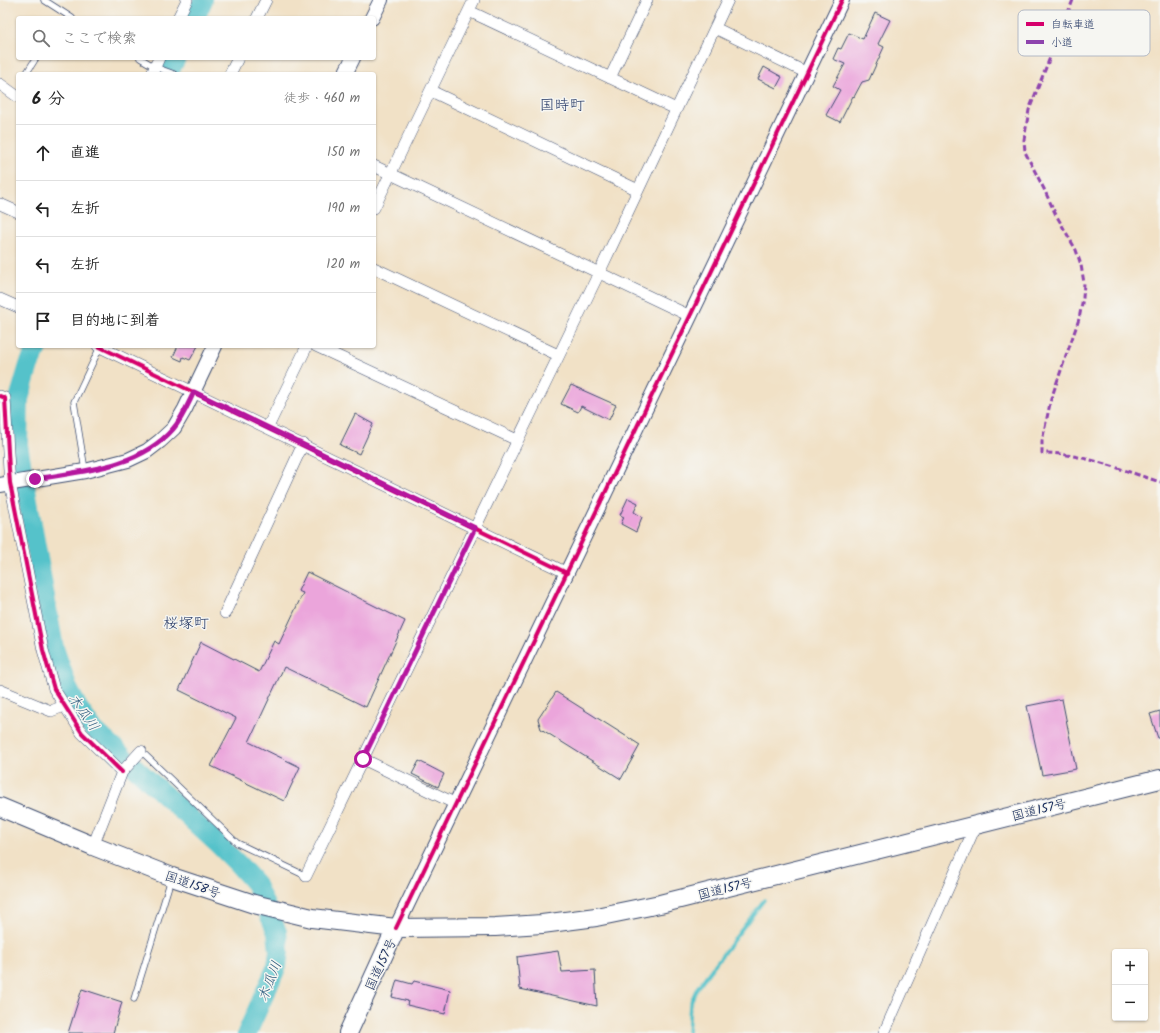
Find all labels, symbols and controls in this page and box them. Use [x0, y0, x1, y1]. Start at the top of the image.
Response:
legend [1018, 10, 1150, 56]
search box [16, 16, 376, 60]
text: 自転車道 [1051, 16, 1095, 34]
icon: search [30, 27, 52, 49]
text: ここで検索 [62, 27, 137, 51]
text: 小道 [1051, 34, 1073, 52]
text: 6 分 [32, 86, 65, 113]
text: 徒歩 · 460 m [284, 88, 360, 109]
district label: 国時町 [539, 94, 585, 118]
text: 直進 [70, 141, 100, 165]
icon: ahead [32, 142, 54, 164]
text: 150 m [327, 142, 360, 163]
text: 左折 [70, 197, 100, 221]
icon: left [32, 198, 54, 220]
text: 190 m [328, 198, 360, 219]
text: 左折 [70, 253, 100, 277]
icon: left [32, 254, 54, 276]
text: 120 m [326, 254, 360, 275]
text: 目的地に到着 [70, 309, 160, 333]
icon: arrive [32, 310, 54, 332]
route end [26, 470, 44, 488]
district label: 桜塚町 [163, 612, 209, 636]
water label: 木瓜川 [62, 689, 104, 736]
route start [354, 750, 372, 768]
street label: 国道157号 [1010, 793, 1069, 827]
street label: 国道158号 [162, 866, 223, 905]
street label: 国道157号 [696, 872, 755, 906]
street label: 国道157号 [360, 935, 403, 994]
map controls [1112, 949, 1148, 1021]
button: + [1112, 949, 1148, 985]
water label: 木瓜川 [252, 958, 288, 1005]
button: − [1112, 985, 1148, 1021]

